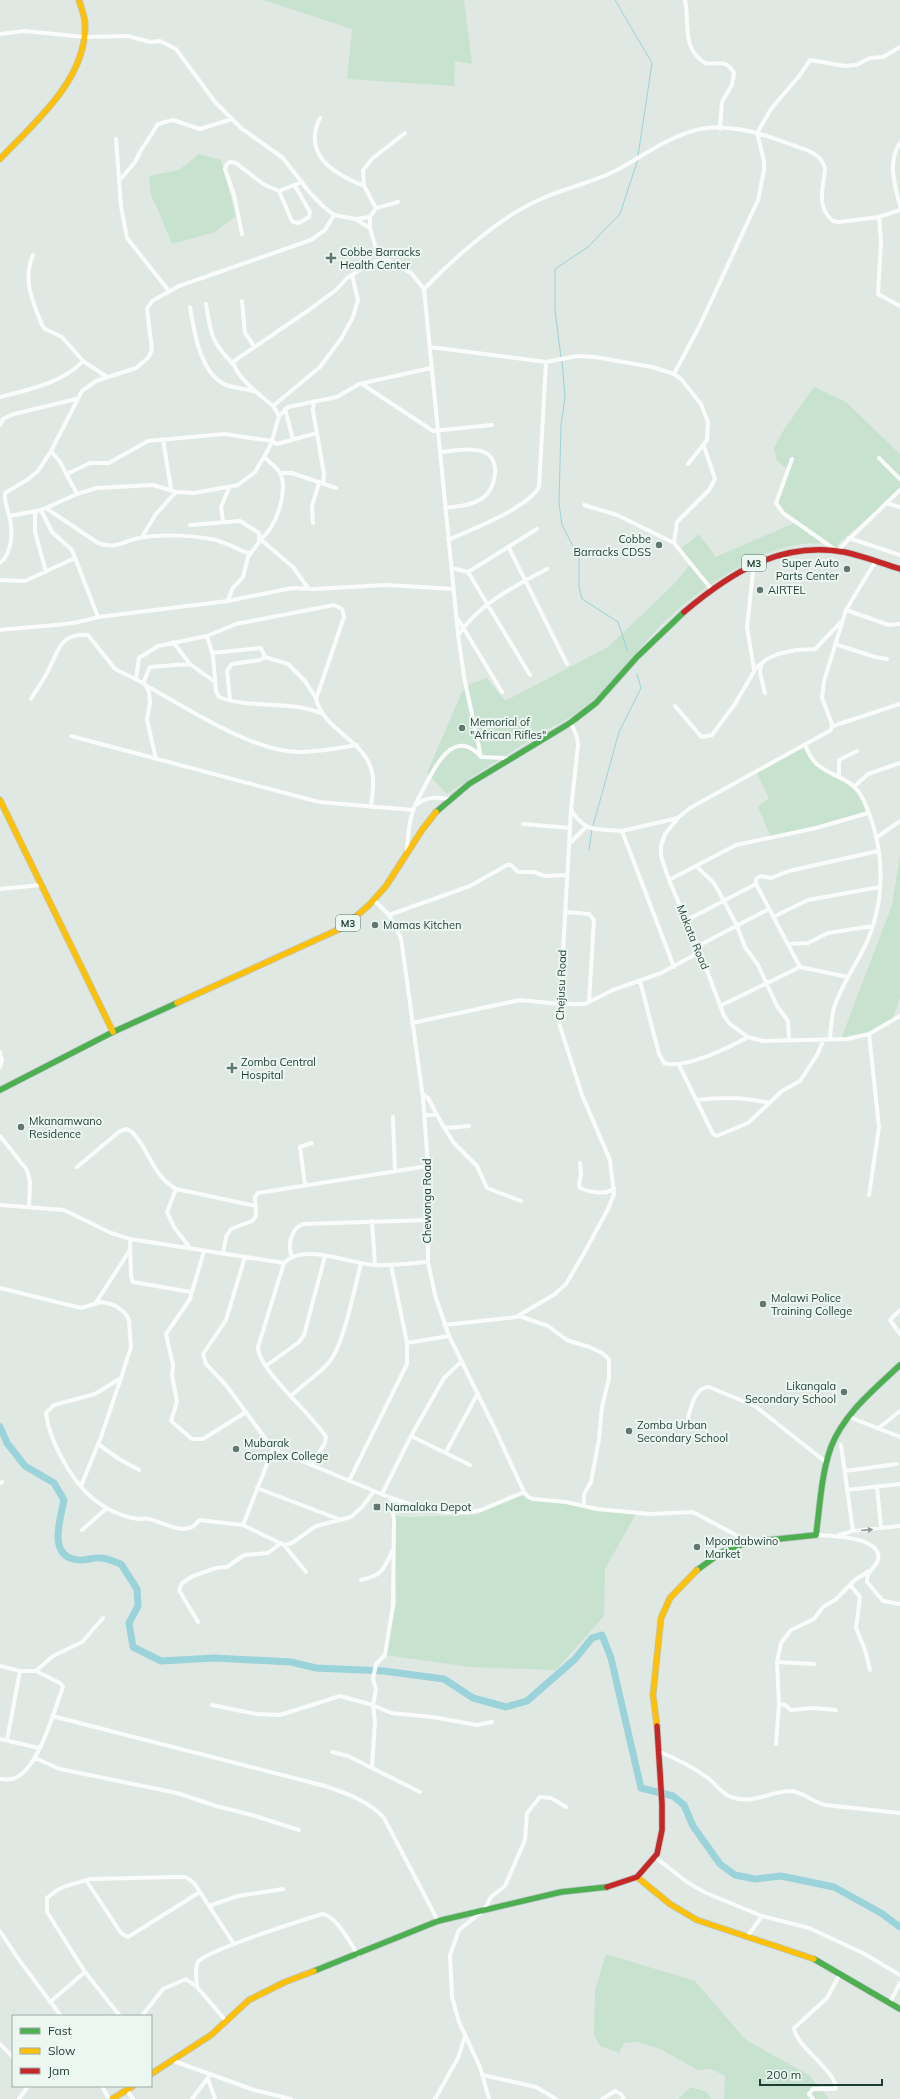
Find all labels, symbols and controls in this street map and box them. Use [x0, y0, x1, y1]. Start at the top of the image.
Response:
place label: Cobbe Barracks Health Center [340, 245, 421, 272]
marker: Cobbe Barracks Health Center [325, 252, 337, 264]
place label: Cobbe Barracks CDSS [574, 532, 651, 559]
marker: Cobbe Barracks CDSS [654, 540, 664, 550]
road number: M3 [742, 555, 766, 571]
place label: Super Auto Parts Center [776, 556, 839, 583]
marker: Super Auto Parts Center [842, 564, 852, 574]
place label: AIRTEL [768, 583, 805, 597]
marker: AIRTEL [755, 585, 765, 595]
place label: Memorial of "African Rifles" [470, 715, 546, 742]
marker: Memorial of "African Rifles" [457, 723, 467, 733]
street label: Makata Road [674, 903, 712, 971]
road number: M3 [336, 915, 360, 931]
place label: Mamas Kitchen [383, 918, 461, 932]
marker: Mamas Kitchen [370, 920, 380, 930]
street label: Chejusu Road [553, 949, 569, 1021]
place label: Zomba Central Hospital [241, 1055, 316, 1082]
marker: Zomba Central Hospital [226, 1062, 238, 1074]
place label: Mkanamwano Residence [29, 1114, 102, 1141]
marker: Mkanamwano Residence [16, 1122, 26, 1132]
street label: Chewonga Road [420, 1158, 434, 1244]
place label: Malawi Police Training College [771, 1291, 852, 1318]
marker: Malawi Police Training College [758, 1299, 768, 1309]
place label: Likangala Secondary School [745, 1379, 836, 1406]
marker: Likangala Secondary School [839, 1387, 849, 1397]
place label: Zomba Urban Secondary School [637, 1418, 728, 1445]
marker: Zomba Urban Secondary School [624, 1426, 634, 1436]
place label: Mubarak Complex College [244, 1436, 328, 1463]
marker: Mubarak Complex College [231, 1444, 241, 1454]
place label: Namalaka Depot [385, 1500, 471, 1514]
marker: Namalaka Depot [372, 1502, 382, 1512]
one-way arrow [861, 1526, 873, 1533]
place label: Mpondabwino Market [705, 1534, 778, 1561]
marker: Mpondabwino Market [692, 1542, 702, 1552]
legend [12, 2015, 152, 2087]
text: Fast [48, 2023, 72, 2038]
text: Slow [48, 2043, 76, 2058]
scale bar [760, 2061, 882, 2087]
text: Jam [48, 2063, 70, 2078]
text: 200 m [766, 2067, 801, 2082]

